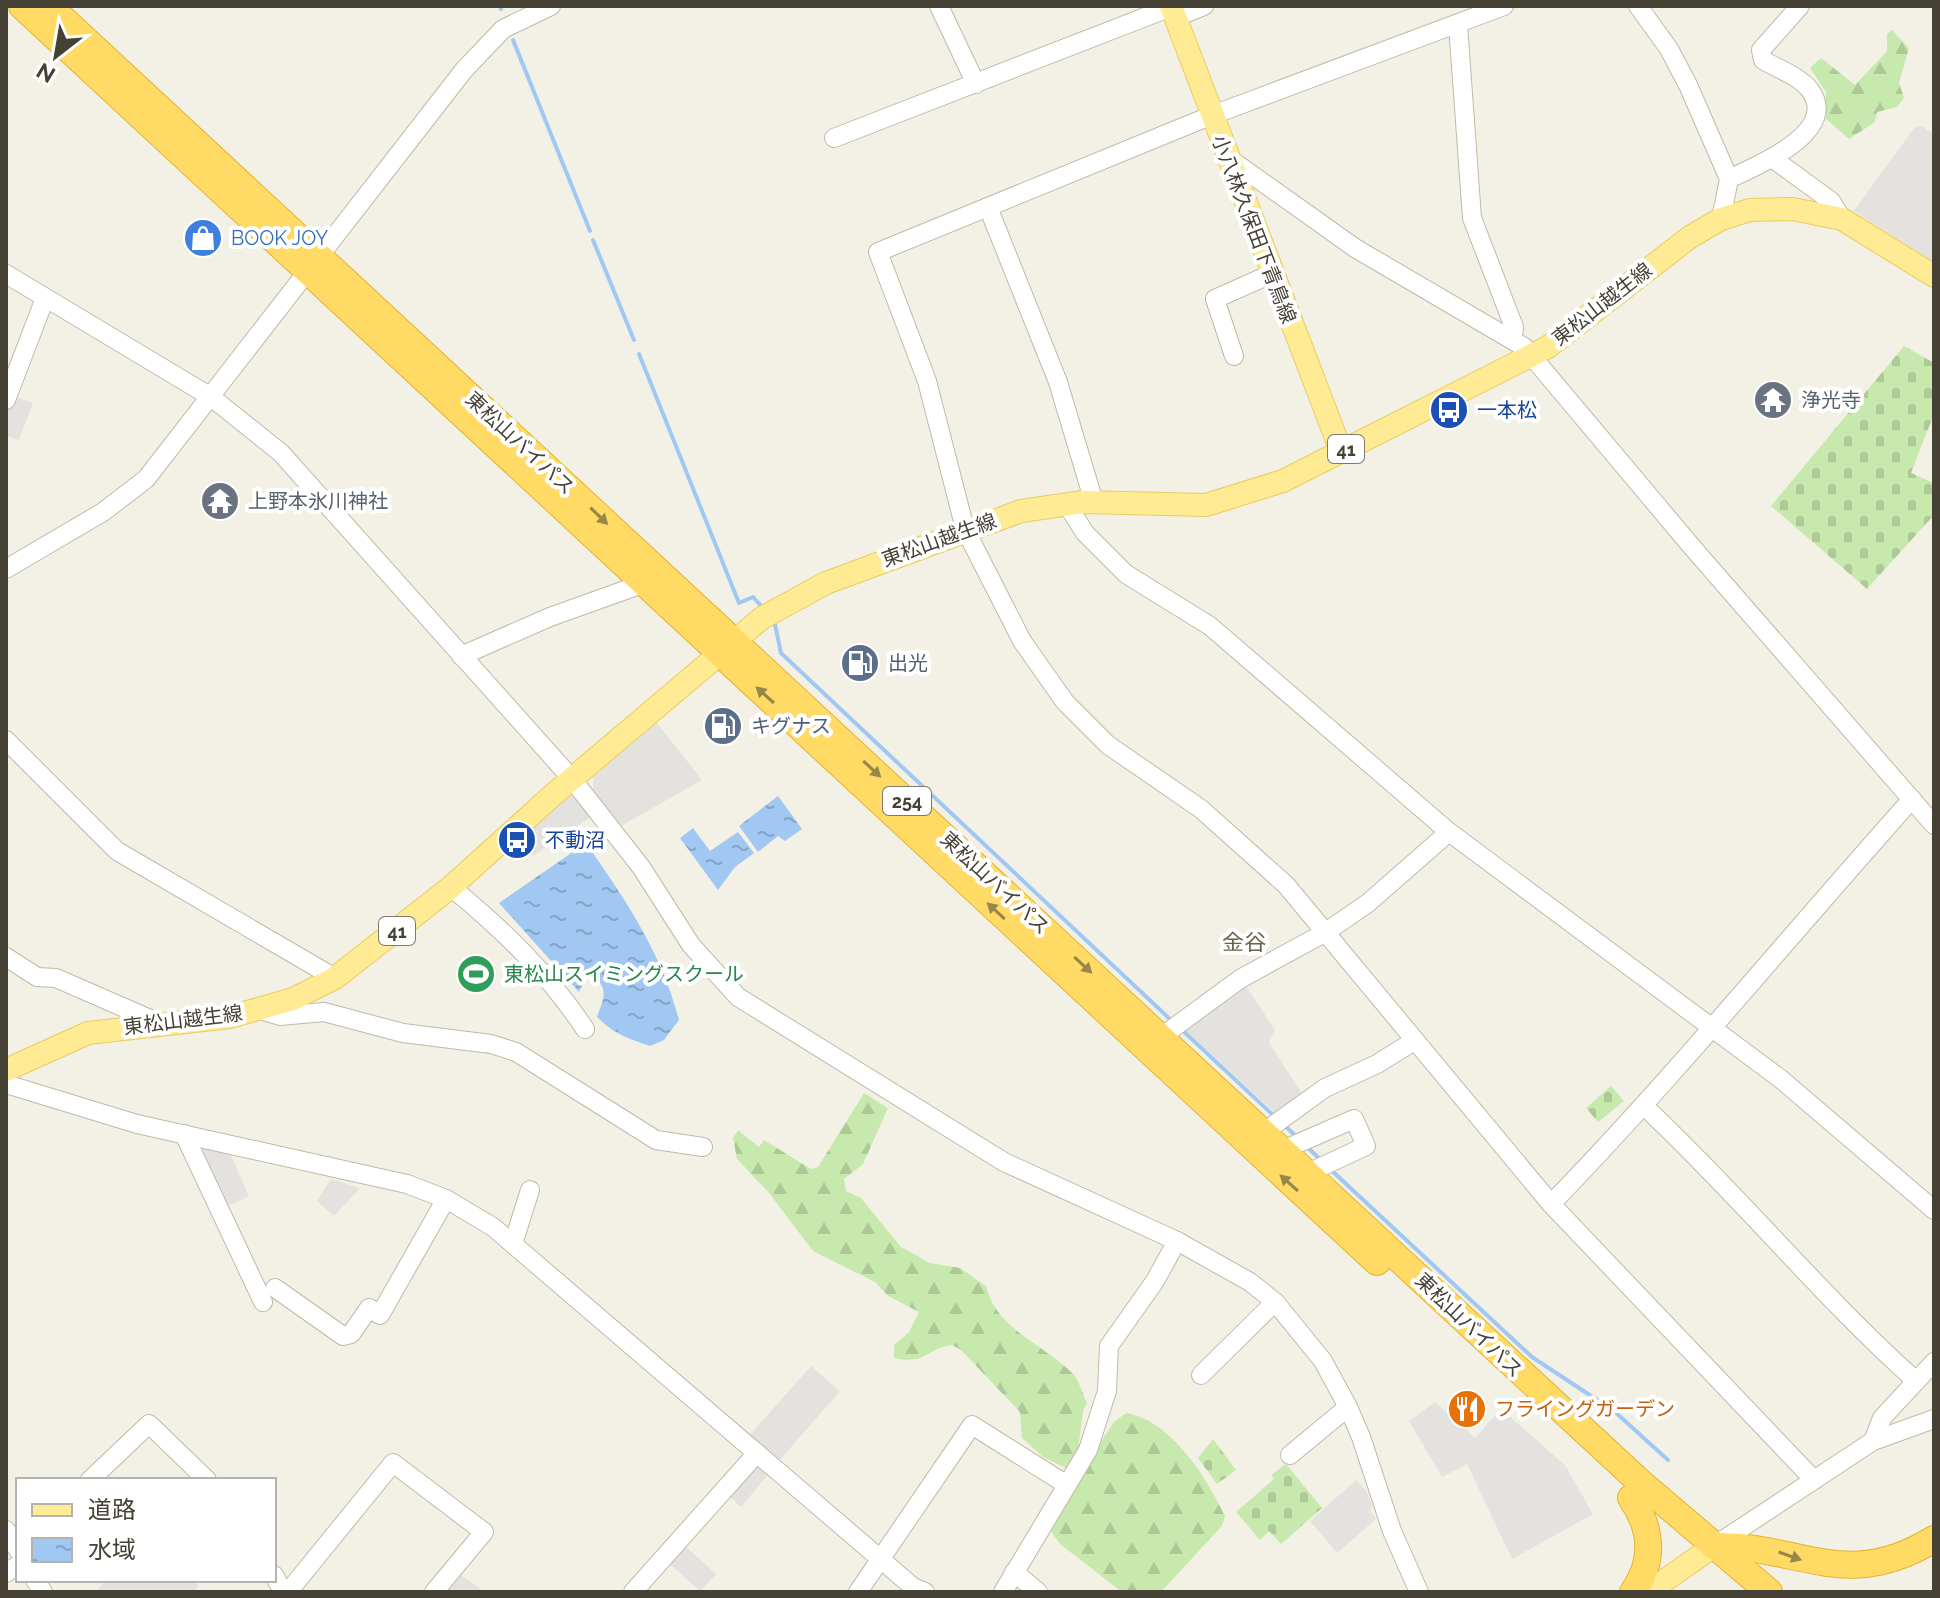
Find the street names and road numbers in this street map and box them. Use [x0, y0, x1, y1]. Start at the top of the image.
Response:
street label: 小八林久保田下青鳥線 [1207, 131, 1301, 327]
street label: 東松山越生線 [1547, 258, 1657, 350]
street label: 東松山バイパス [461, 387, 579, 499]
road number: 41 [1328, 435, 1364, 463]
street label: 東松山越生線 [879, 508, 999, 572]
road number: 254 [883, 787, 931, 815]
street label: 東松山バイパス [936, 827, 1054, 939]
road number: 41 [379, 917, 415, 945]
street label: 東松山越生線 [122, 1001, 244, 1039]
street label: 東松山バイパス [1410, 1268, 1528, 1382]

